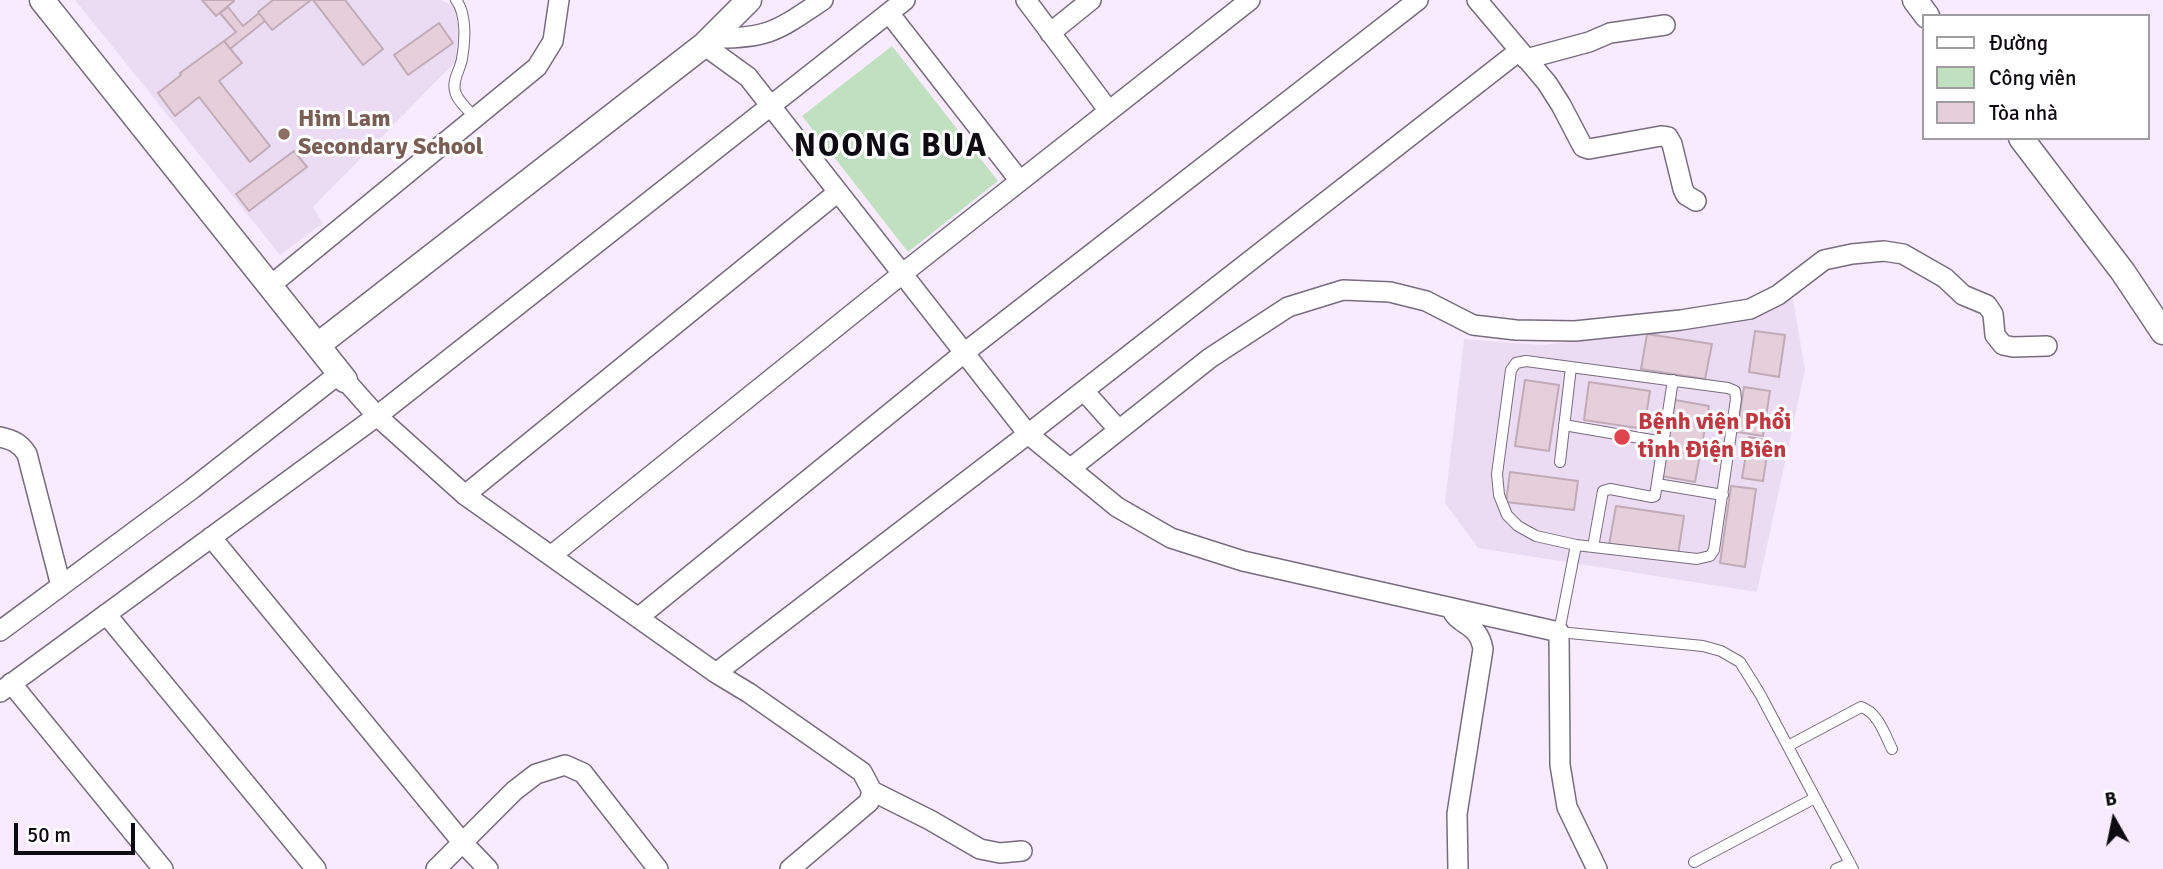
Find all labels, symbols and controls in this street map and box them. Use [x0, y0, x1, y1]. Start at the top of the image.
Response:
legend [1922, 14, 2149, 140]
text: Đường [1989, 30, 2048, 56]
text: Công viên [1989, 65, 2077, 91]
text: Tòa nhà [1989, 100, 2058, 126]
place label: Him Lam Secondary School [298, 106, 483, 162]
marker: Him Lam Secondary School [276, 126, 292, 142]
district label: NOONG BUA [795, 129, 987, 167]
place label: Bệnh viện Phổi tỉnh Điện Biên [1638, 409, 1791, 465]
marker: Bệnh viện Phổi tỉnh Điện Biên [1612, 427, 1632, 447]
north arrow [2079, 785, 2149, 855]
text: B [2103, 786, 2118, 812]
scale bar [18, 810, 138, 854]
text: 50 m [27, 822, 71, 848]

